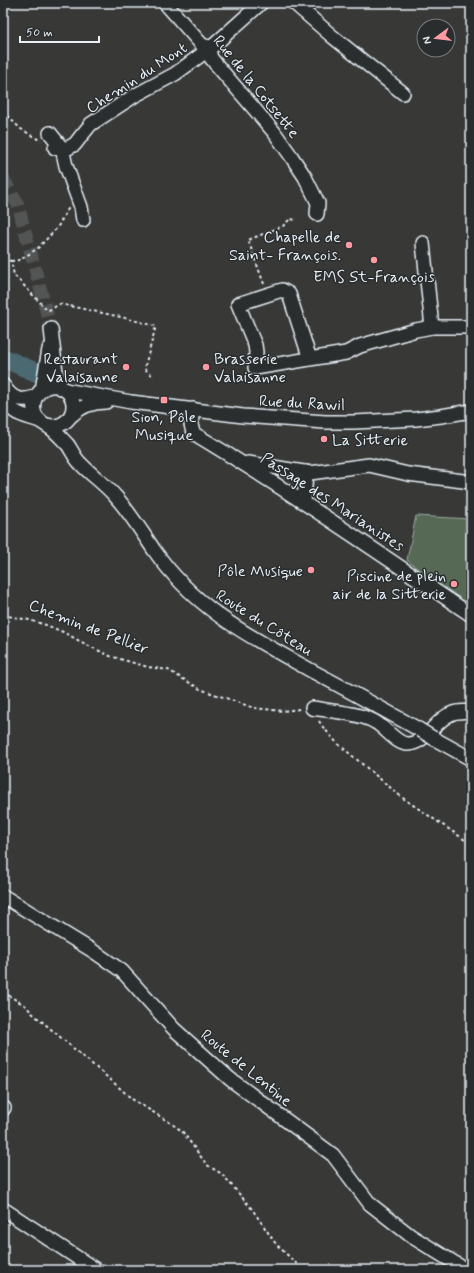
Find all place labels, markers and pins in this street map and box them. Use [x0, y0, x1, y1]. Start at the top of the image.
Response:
place label: Chapelle de Saint- François. [229, 227, 341, 266]
marker: Chapelle de Saint- François. [344, 240, 354, 250]
marker: EMS St-François [369, 255, 379, 265]
place label: EMS St-François [313, 267, 435, 288]
place label: Restaurant Valaisanne [44, 349, 118, 388]
place label: Brasserie Valaisanne [214, 349, 286, 388]
marker: Restaurant Valaisanne [121, 362, 131, 372]
marker: Brasserie Valaisanne [201, 362, 211, 372]
marker: Sion, Pôle Musique [159, 395, 169, 405]
place label: Sion, Pôle Musique [132, 407, 197, 446]
place label: La Sitterie [332, 430, 409, 451]
marker: La Sitterie [319, 434, 329, 444]
place label: Pôle Musique [217, 561, 303, 582]
marker: Pôle Musique [306, 565, 316, 575]
place label: Piscine de plein air de la Sitterie [333, 566, 446, 605]
marker: Piscine de plein air de la Sitterie [449, 579, 459, 589]

